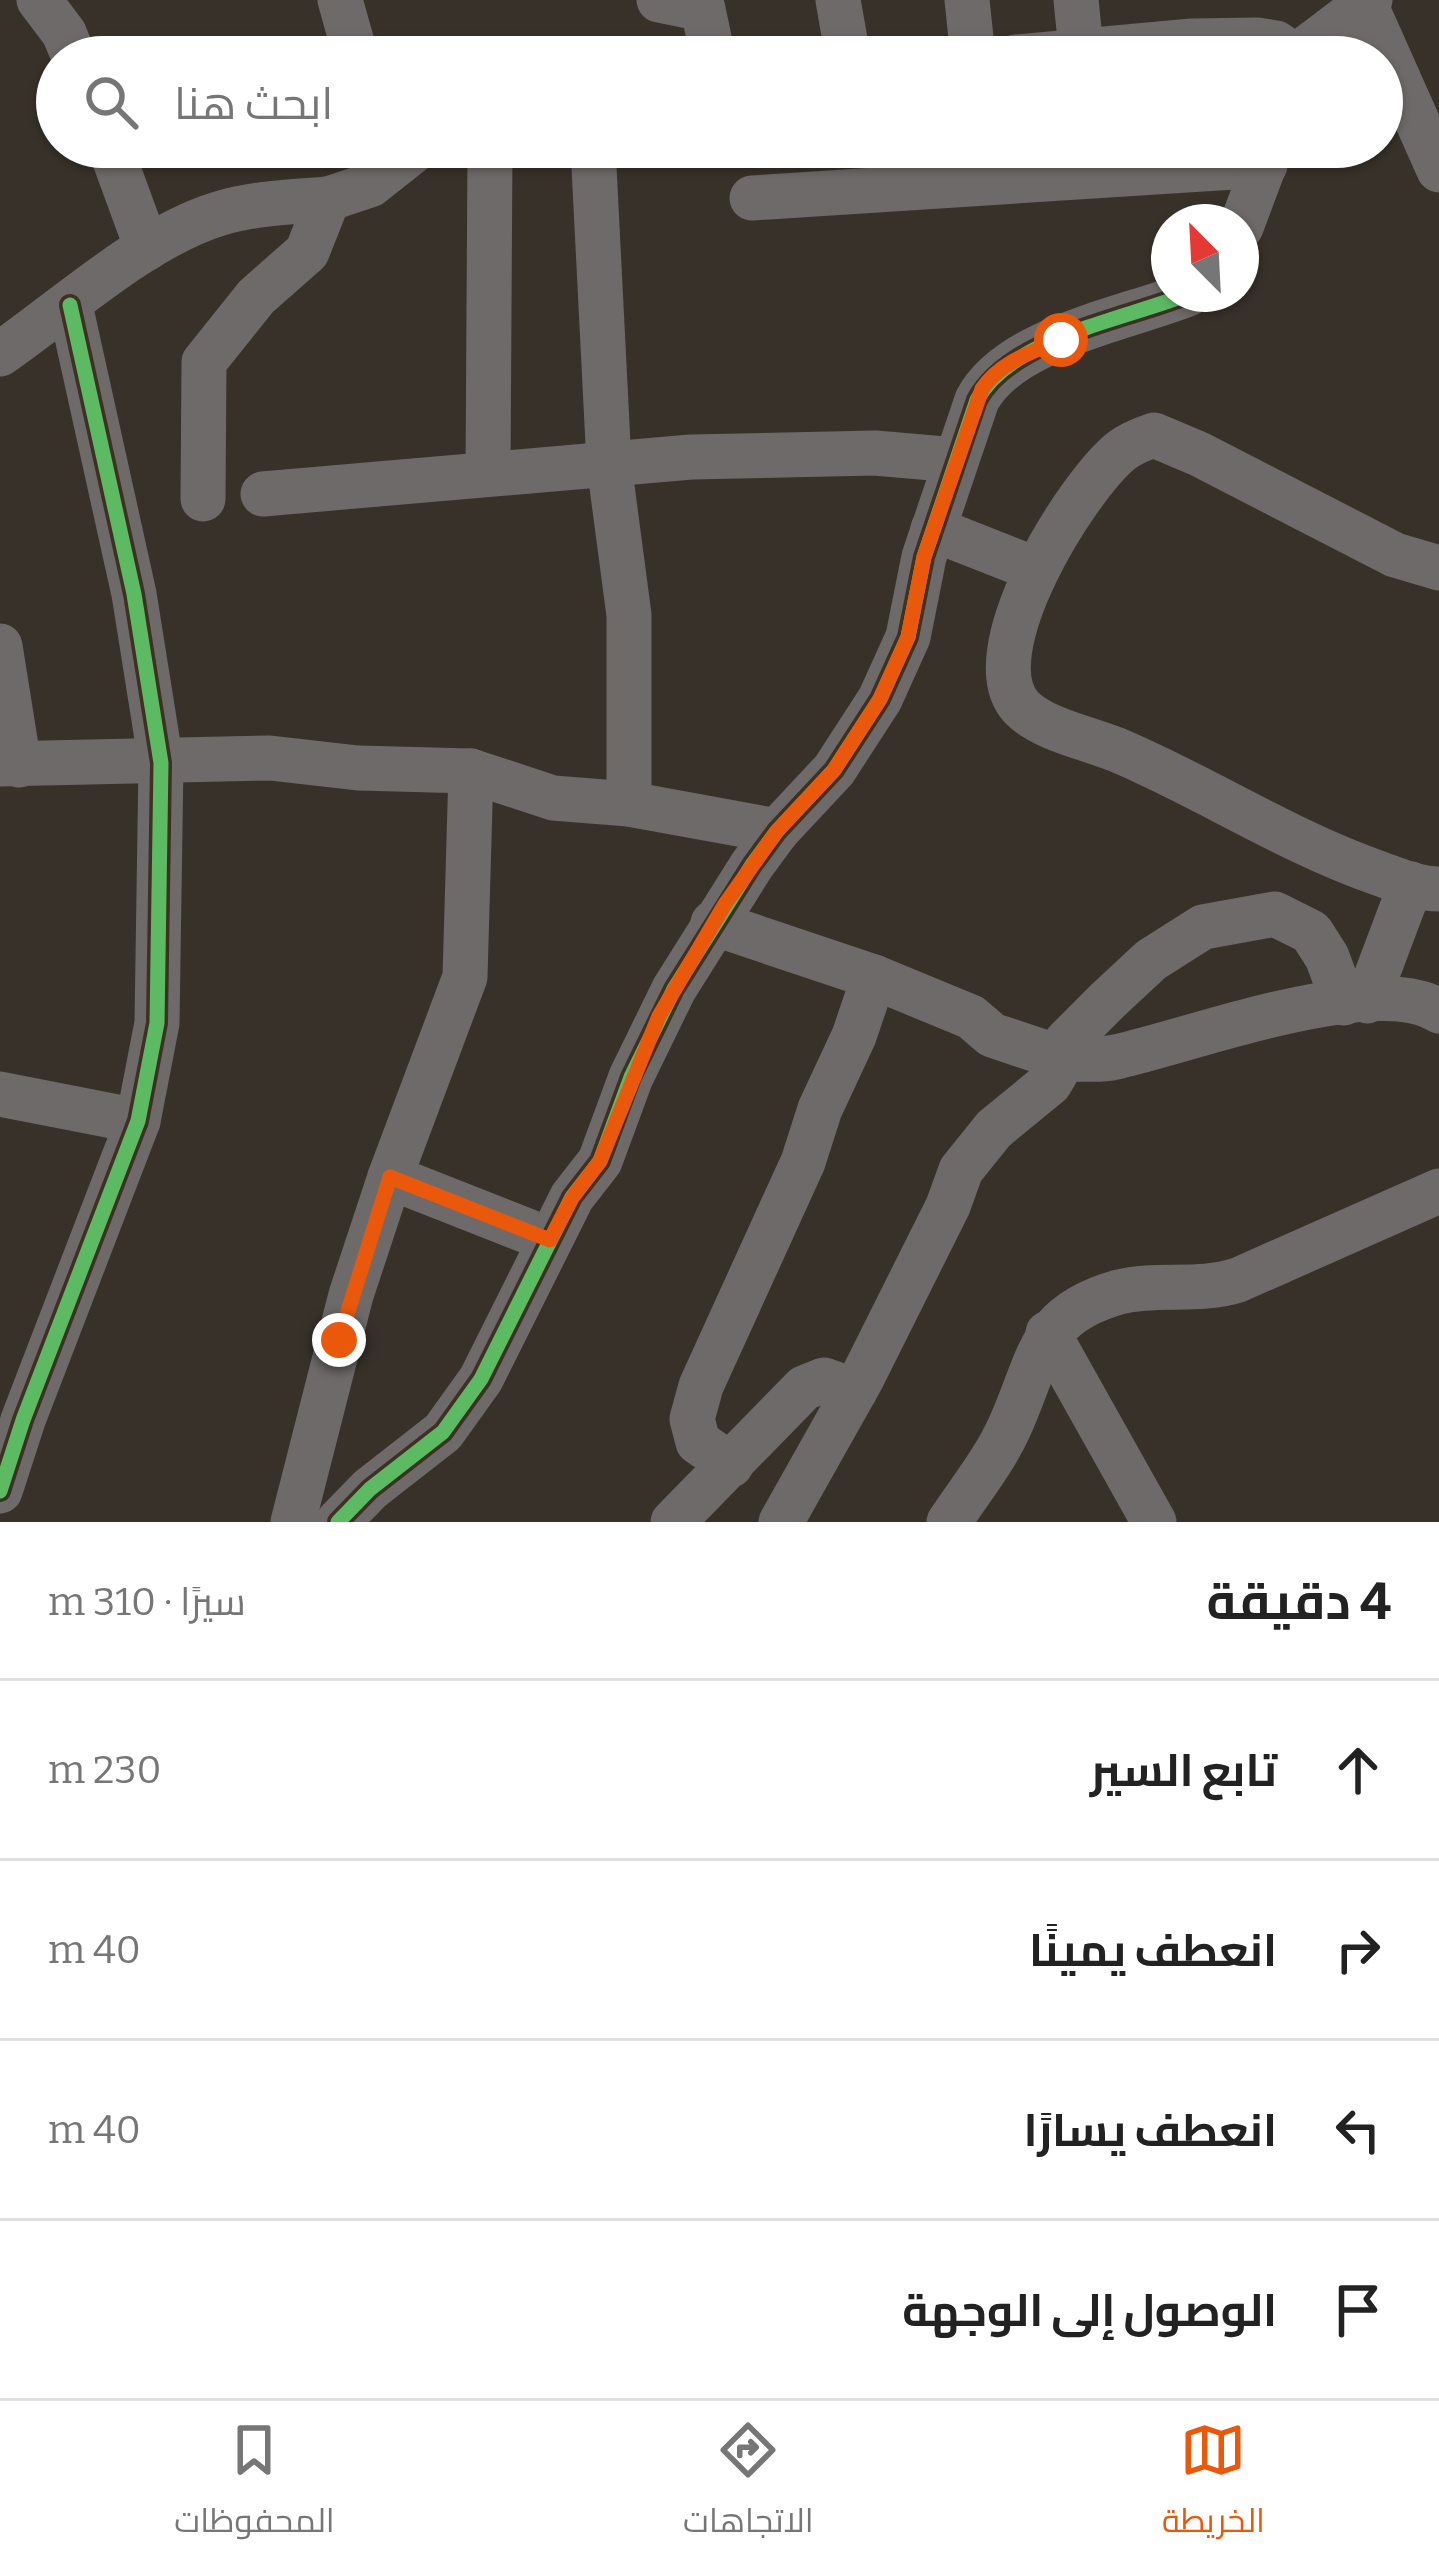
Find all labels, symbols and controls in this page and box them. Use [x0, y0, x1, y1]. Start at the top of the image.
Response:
search box [36, 36, 1403, 168]
icon: search [78, 69, 144, 135]
text: ابحث هنا [174, 77, 333, 131]
north arrow [1151, 204, 1259, 312]
route start [1034, 313, 1088, 367]
route end [312, 1313, 366, 1367]
text: 4 دقيقة [1207, 1571, 1391, 1633]
text: سيرًا · 310 m [48, 1579, 246, 1625]
icon: ahead [1325, 1737, 1391, 1803]
text: تابع السير [1090, 1744, 1277, 1798]
text: 230 m [48, 1747, 161, 1793]
icon: right [1325, 1917, 1391, 1983]
text: انعطف يمينًا [1029, 1924, 1277, 1978]
text: 40 m [48, 1927, 141, 1973]
icon: left [1325, 2097, 1391, 2163]
text: انعطف يسارًا [1023, 2104, 1277, 2158]
text: 40 m [48, 2107, 141, 2153]
icon: arrive [1325, 2277, 1391, 2343]
text: الوصول إلى الوجهة [902, 2284, 1277, 2338]
tab: المحفوظات [174, 2417, 335, 2551]
tab: الاتجاهات [683, 2417, 814, 2551]
tab: الخريطة [1162, 2417, 1265, 2551]

